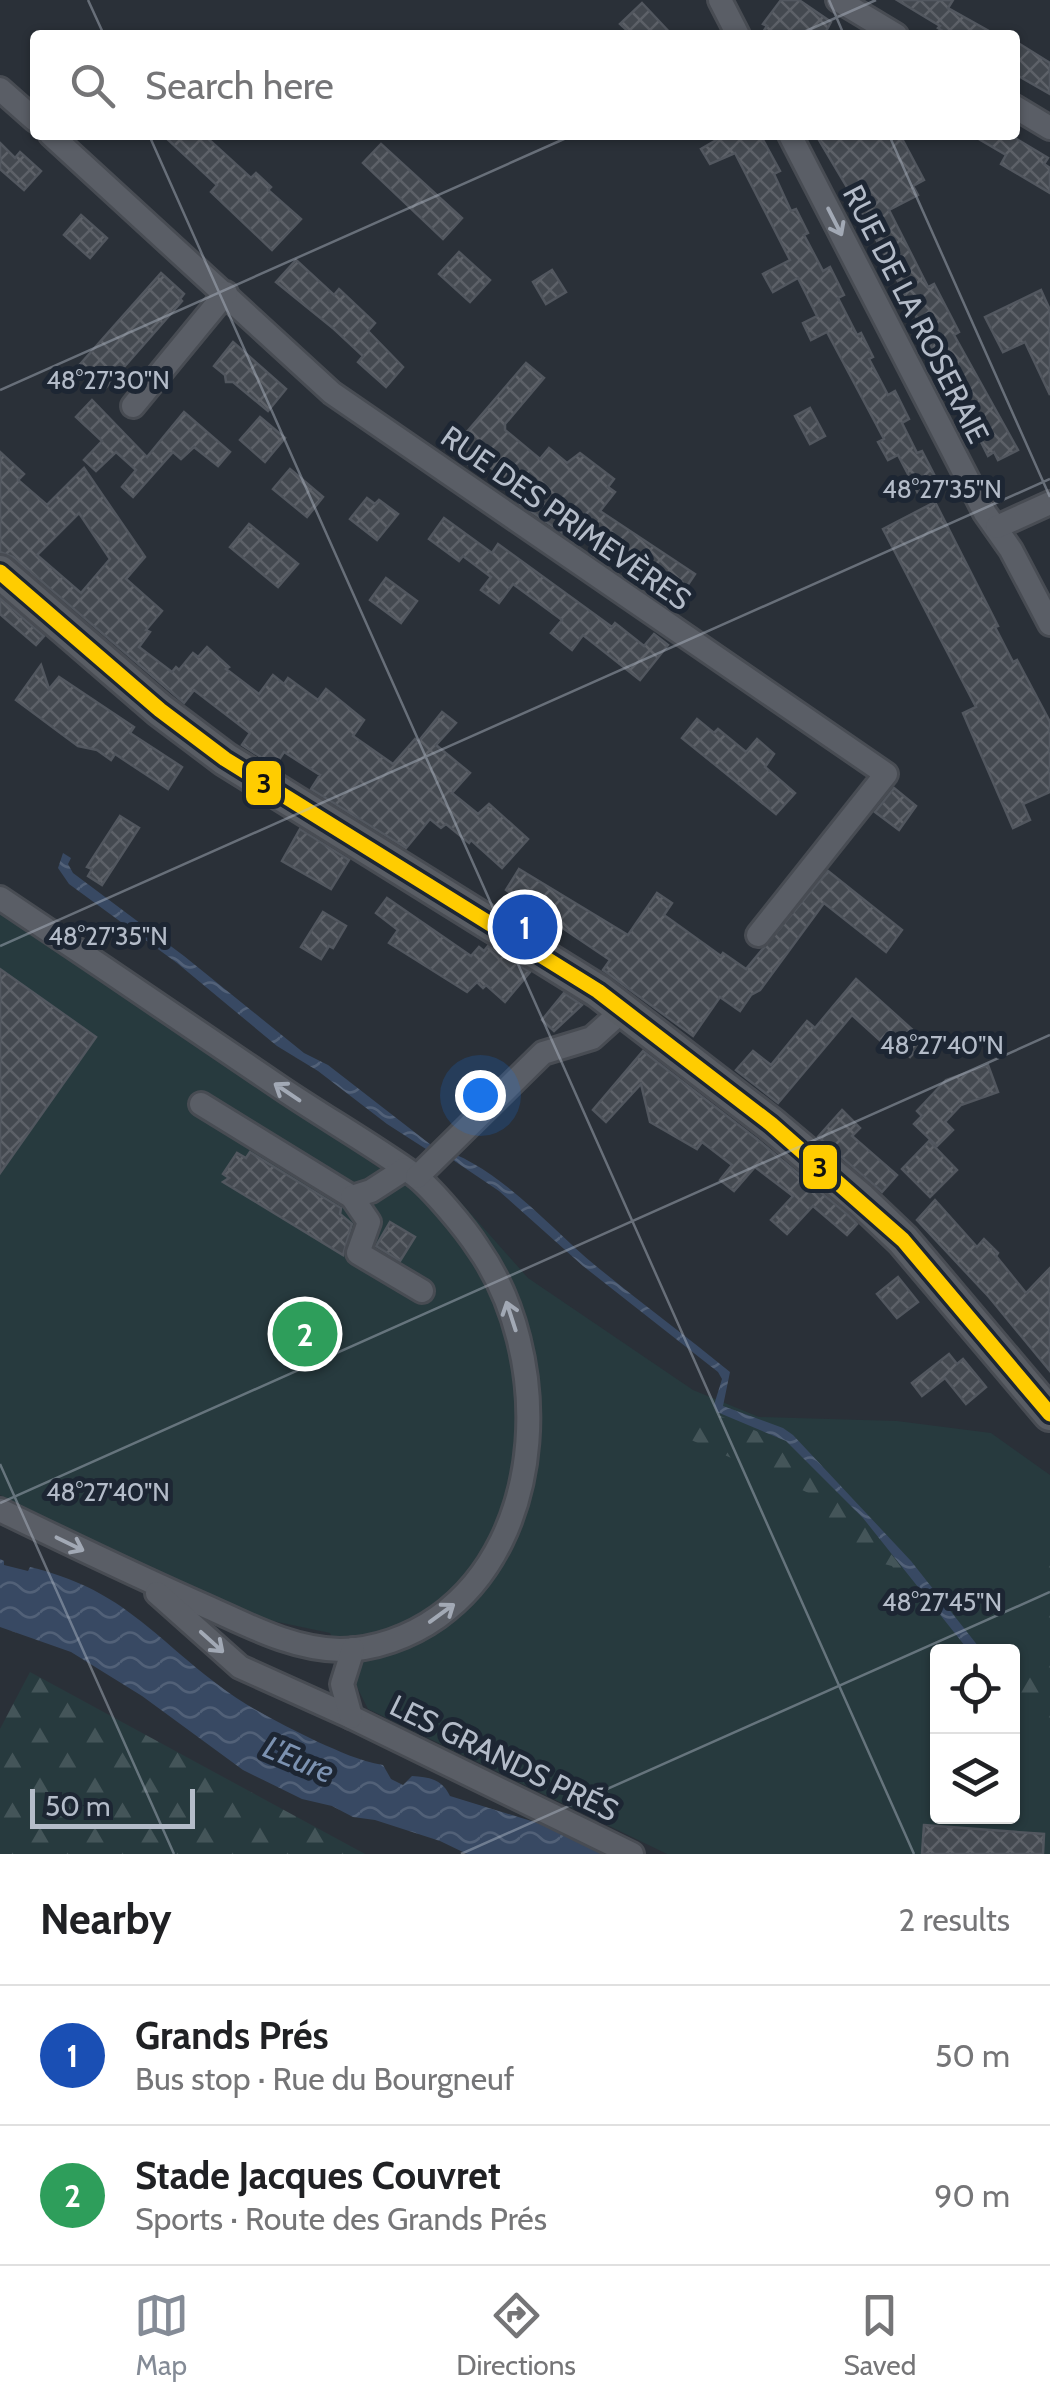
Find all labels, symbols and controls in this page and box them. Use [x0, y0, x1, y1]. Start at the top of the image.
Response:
search box [30, 30, 1020, 140]
icon: search [65, 58, 120, 113]
text: Search here [145, 62, 334, 109]
street label: RUE DE LA ROSERAIE [835, 179, 997, 449]
one-way arrow [826, 206, 845, 236]
text: 48°27'30"N [46, 365, 170, 395]
street label: RUE DES PRIMEVÈRES [434, 418, 698, 618]
text: 48°27'35"N [882, 474, 1002, 504]
line badge: 3 [244, 759, 283, 807]
text: 3 [256, 766, 272, 800]
pin: 1 [492, 890, 558, 964]
text: 48°27'35"N [48, 921, 168, 951]
text: 48°27'40"N [880, 1030, 1004, 1060]
your location [455, 1070, 506, 1121]
one-way arrow [274, 1082, 302, 1103]
line badge: 3 [801, 1143, 839, 1191]
text: 3 [812, 1150, 828, 1184]
pin: 2 [272, 1296, 338, 1372]
one-way arrow [501, 1301, 519, 1333]
text: 48°27'40"N [46, 1477, 170, 1507]
one-way arrow [54, 1535, 84, 1554]
text: 48°27'45"N [882, 1587, 1002, 1617]
one-way arrow [428, 1603, 455, 1624]
one-way arrow [199, 1631, 224, 1654]
map controls [930, 1644, 1020, 1824]
button: locate [930, 1644, 1020, 1734]
street label: LES GRANDS PRÉS [384, 1687, 624, 1829]
water label: L'Eure [258, 1727, 340, 1791]
button: layers [930, 1734, 1020, 1824]
scale bar [30, 1784, 195, 1828]
text: 50 m [45, 1789, 111, 1823]
text: Nearby [40, 1893, 172, 1945]
text: 2 results [899, 1900, 1010, 1939]
text: Grands Prés [135, 2012, 329, 2059]
text: 1 [67, 2036, 78, 2075]
text: 50 m [935, 2036, 1010, 2075]
text: Bus stop · Rue du Bourgneuf [135, 2059, 514, 2098]
text: Stade Jacques Couvret [135, 2152, 501, 2199]
text: 2 [64, 2176, 81, 2215]
text: 90 m [934, 2176, 1010, 2215]
text: Sports · Route des Grands Prés [135, 2199, 547, 2238]
tab: Map [134, 2288, 189, 2382]
tab: Directions [456, 2288, 576, 2382]
tab: Saved [844, 2288, 916, 2382]

